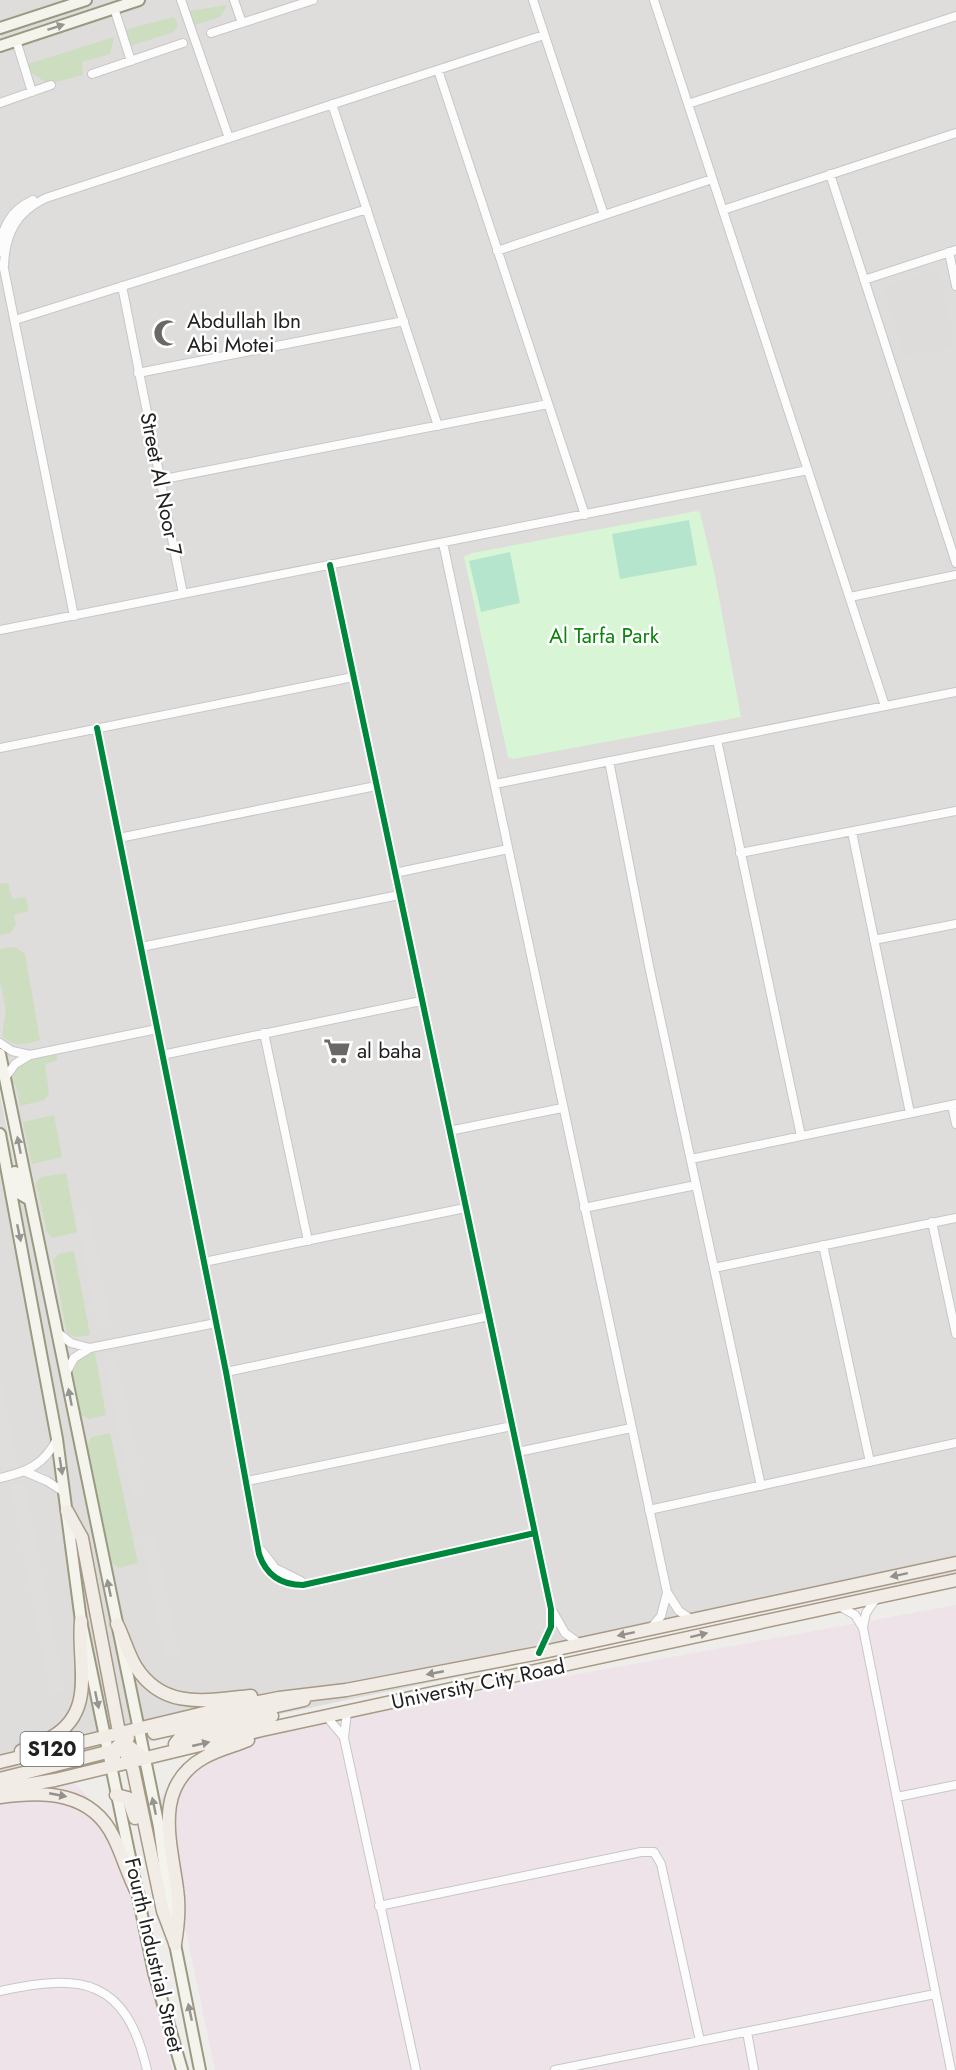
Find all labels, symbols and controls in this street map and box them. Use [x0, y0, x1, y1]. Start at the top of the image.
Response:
one-way arrow [47, 22, 65, 32]
place label: Abdullah Ibn Abi Motei [187, 306, 301, 360]
mosque icon: Abdullah Ibn Abi Motei [152, 318, 182, 348]
street label: Street Al Noor 7 [132, 410, 190, 558]
park label: Al Tarfa Park [549, 621, 660, 651]
supermarket icon: al baha [322, 1036, 352, 1066]
place label: al baha [357, 1036, 421, 1066]
one-way arrow [14, 1135, 23, 1154]
one-way arrow [15, 1224, 24, 1243]
one-way arrow [65, 1388, 74, 1407]
one-way arrow [57, 1457, 66, 1476]
one-way arrow [889, 1571, 908, 1580]
one-way arrow [104, 1579, 113, 1598]
one-way arrow [690, 1629, 708, 1639]
one-way arrow [616, 1630, 635, 1639]
street label: University City Road [388, 1651, 568, 1717]
one-way arrow [425, 1669, 444, 1678]
one-way arrow [93, 1691, 102, 1710]
road number: S120 [20, 1732, 84, 1766]
one-way arrow [192, 1739, 210, 1749]
one-way arrow [49, 1791, 68, 1800]
one-way arrow [149, 1796, 159, 1815]
street label: Fourth Industrial Street [117, 1855, 191, 2055]
one-way arrow [184, 2003, 194, 2022]

